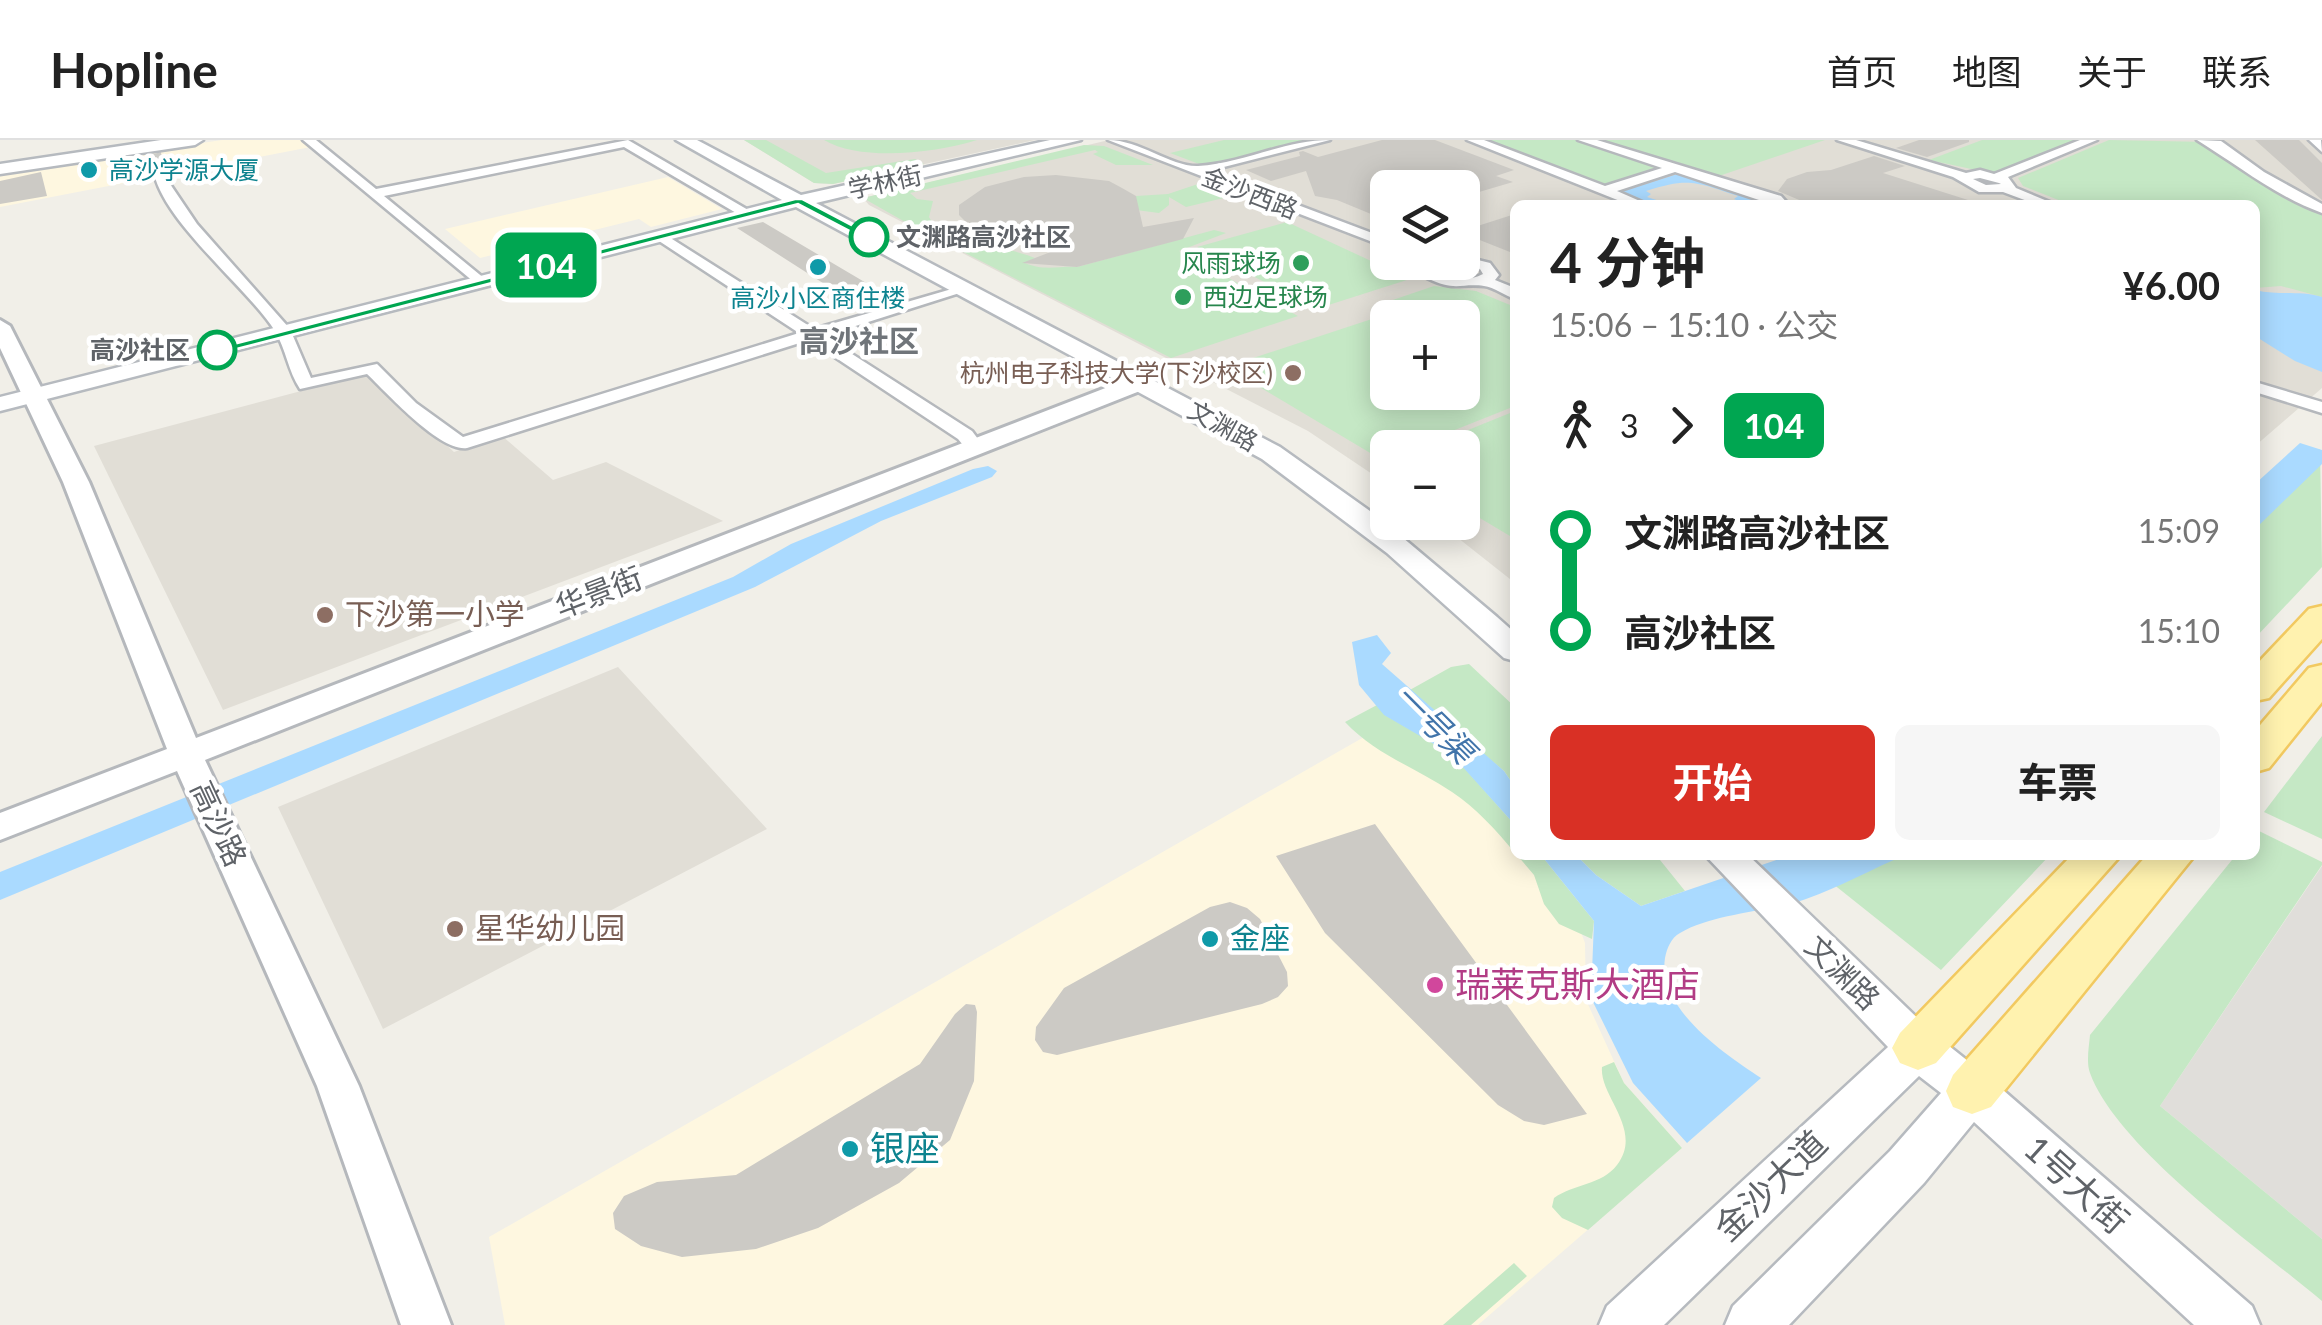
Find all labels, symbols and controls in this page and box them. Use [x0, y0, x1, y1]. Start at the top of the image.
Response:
text: Hopline [50, 41, 218, 98]
text: 首页 [1827, 50, 1897, 92]
text: 地图 [1952, 50, 2022, 92]
text: 关于 [2077, 50, 2147, 92]
text: 联系 [2202, 50, 2272, 92]
place label: 高沙学源大厦 [109, 154, 259, 184]
marker: 高沙学源大厦 [78, 159, 100, 181]
street label: 学林街 [845, 159, 925, 203]
street label: 金沙西路 [1198, 160, 1302, 224]
map controls [1370, 170, 1480, 540]
button: layers [1370, 170, 1480, 280]
marker: 文渊路高沙社区 [850, 218, 888, 256]
place label: 文渊路高沙社区 [896, 221, 1071, 251]
text: 4 分钟 [1550, 229, 1705, 295]
line badge: 104 [488, 232, 604, 298]
text: 104 [516, 244, 576, 286]
place label: 风雨球场 [1181, 247, 1281, 277]
marker: 风雨球场 [1290, 252, 1312, 274]
marker: 高沙小区商住楼 [807, 256, 829, 278]
text: ¥6.00 [2123, 262, 2220, 308]
place label: 西边足球场 [1203, 281, 1328, 311]
place label: 高沙小区商住楼 [730, 282, 906, 312]
marker: 西边足球场 [1172, 286, 1194, 308]
button: + [1370, 300, 1480, 410]
text: 15:06 – 15:10 · 公交 [1550, 305, 1838, 344]
district label: 高沙社区 [799, 322, 919, 358]
marker: 高沙社区 [198, 331, 236, 369]
place label: 高沙社区 [90, 334, 190, 364]
place label: 杭州电子科技大学(下沙校区) [960, 357, 1273, 387]
marker: 杭州电子科技大学(下沙校区) [1282, 362, 1304, 384]
street label: 文渊路 [1183, 394, 1264, 456]
icon: walk [1550, 398, 1605, 453]
icon: forward [1654, 398, 1709, 453]
text: 104 [1744, 404, 1804, 446]
text: 3 [1620, 406, 1639, 445]
button: − [1370, 430, 1480, 540]
text: 文渊路高沙社区 [1624, 509, 1890, 555]
text: 15:09 [2138, 511, 2220, 550]
street label: 华景街 [550, 558, 647, 624]
place label: 下沙第一小学 [345, 595, 525, 631]
marker: 下沙第一小学 [314, 604, 336, 626]
text: 高沙社区 [1624, 609, 1776, 655]
text: 15:10 [2138, 611, 2220, 650]
water label: 一号渠 [1387, 675, 1486, 773]
button: 开始 [1550, 725, 1875, 840]
button: 车票 [1895, 725, 2220, 840]
street label: 高沙路 [184, 775, 255, 872]
place label: 星华幼儿园 [475, 909, 625, 945]
marker: 星华幼儿园 [444, 918, 466, 940]
place label: 金座 [1230, 919, 1290, 955]
street label: 文渊路 [1799, 927, 1888, 1016]
marker: 金座 [1199, 928, 1221, 950]
place label: 瑞莱克斯大酒店 [1455, 962, 1700, 1004]
marker: 瑞莱克斯大酒店 [1424, 974, 1446, 996]
street label: 金沙大道 [1705, 1121, 1835, 1248]
place label: 银座 [870, 1126, 940, 1168]
street label: 1号大街 [2017, 1126, 2138, 1241]
marker: 银座 [839, 1138, 861, 1160]

